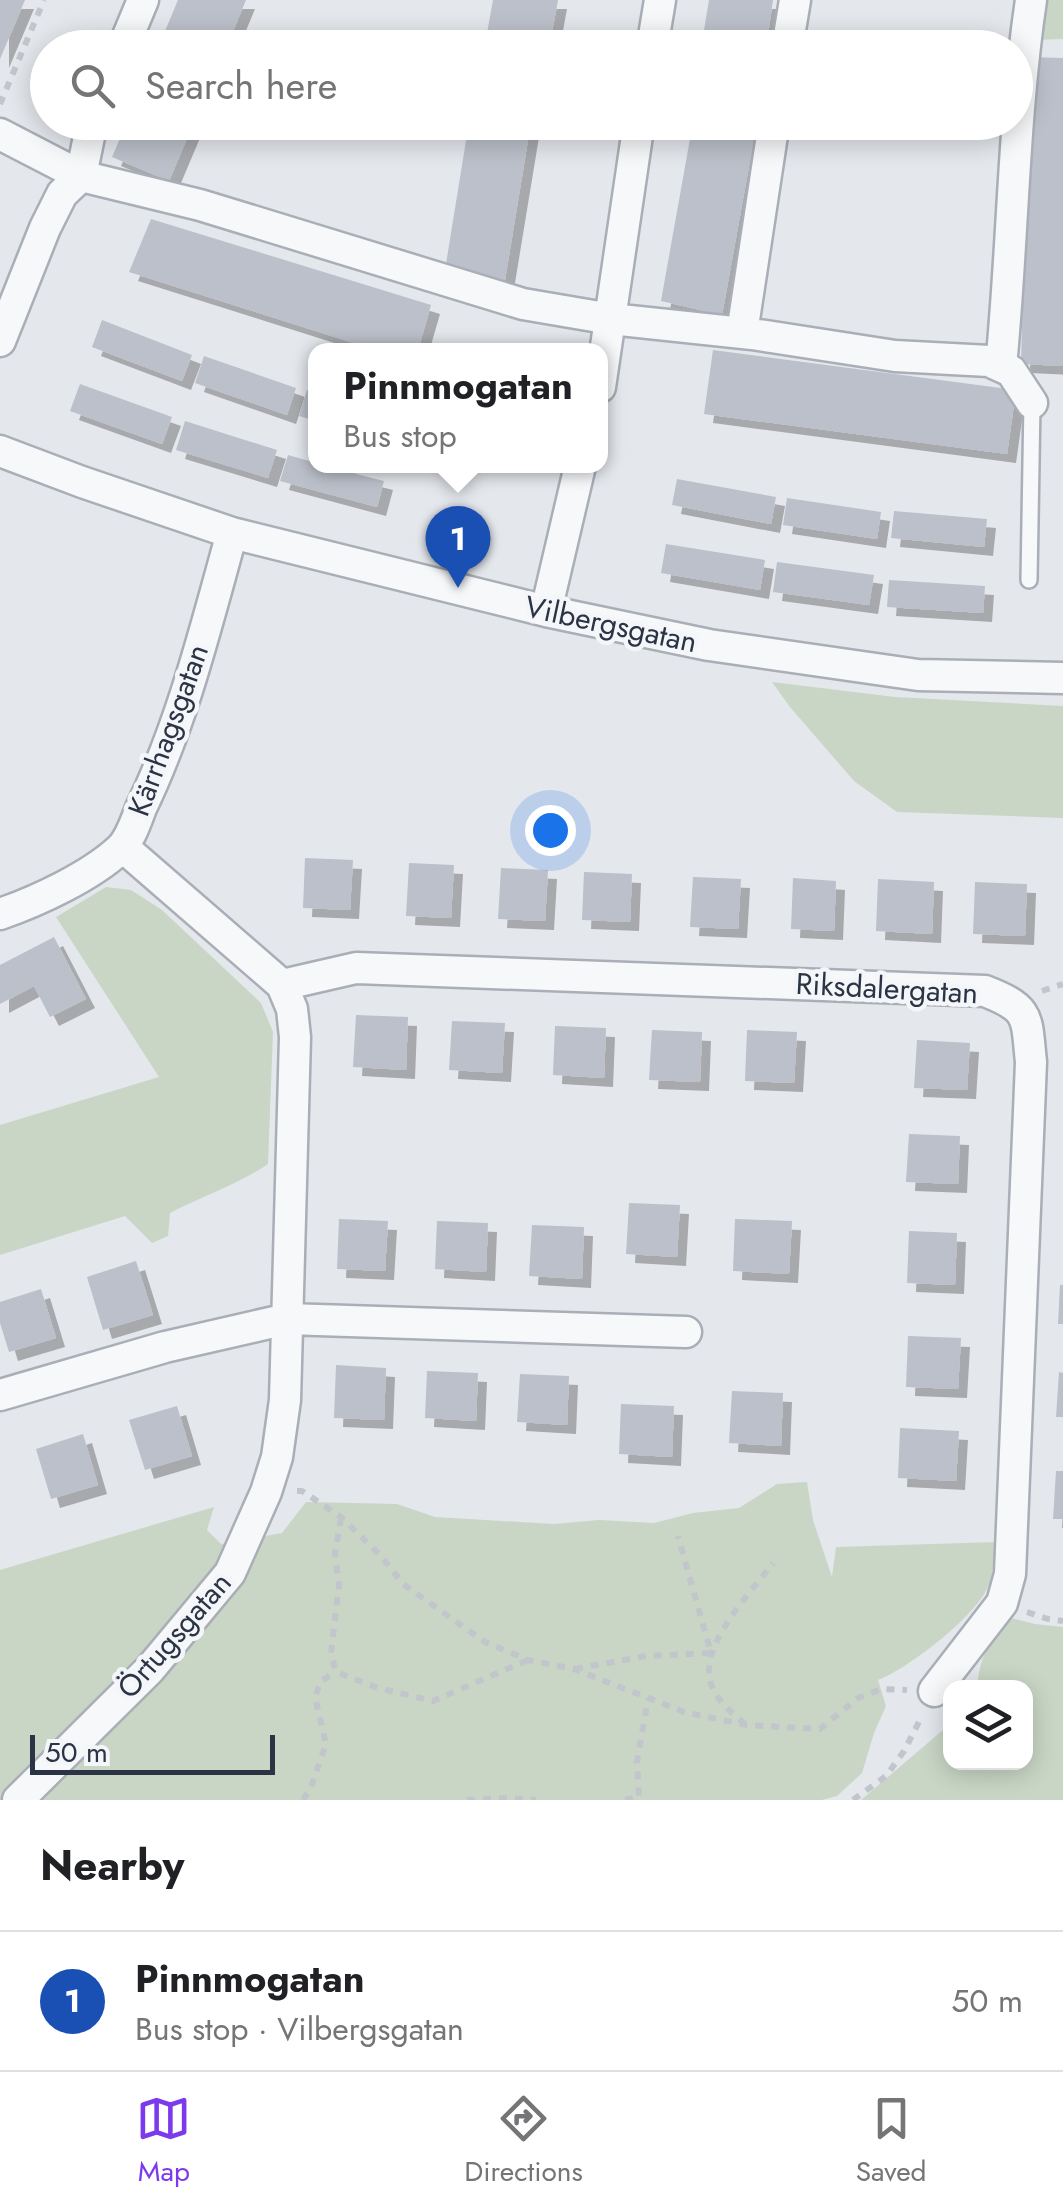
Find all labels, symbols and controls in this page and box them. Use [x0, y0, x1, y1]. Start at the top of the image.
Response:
search box [30, 30, 1033, 140]
icon: search [65, 58, 120, 113]
text: Search here [145, 58, 337, 113]
popup [308, 343, 608, 473]
text: Pinnmogatan [343, 358, 573, 413]
text: Bus stop [343, 413, 457, 459]
pin: 1 [426, 506, 490, 588]
street label: Vilbergsgatan [521, 585, 701, 663]
street label: Kärrhagsgatan [117, 638, 219, 822]
your location [525, 805, 576, 856]
street label: Riksdalergatan [795, 962, 979, 1014]
street label: Örtugsgatan [107, 1562, 241, 1708]
map controls [943, 1680, 1033, 1770]
button: layers [943, 1680, 1033, 1770]
scale bar [30, 1730, 275, 1774]
text: 50 m [45, 1732, 108, 1773]
text: Nearby [40, 1835, 184, 1896]
text: Pinnmogatan [135, 1951, 365, 2006]
text: 1 [64, 1978, 81, 2024]
text: 50 m [951, 1978, 1023, 2024]
text: Bus stop · Vilbergsgatan [135, 2006, 464, 2052]
tab: Map [136, 2091, 191, 2192]
tab: Directions [464, 2091, 583, 2192]
tab: Saved [856, 2091, 927, 2192]

